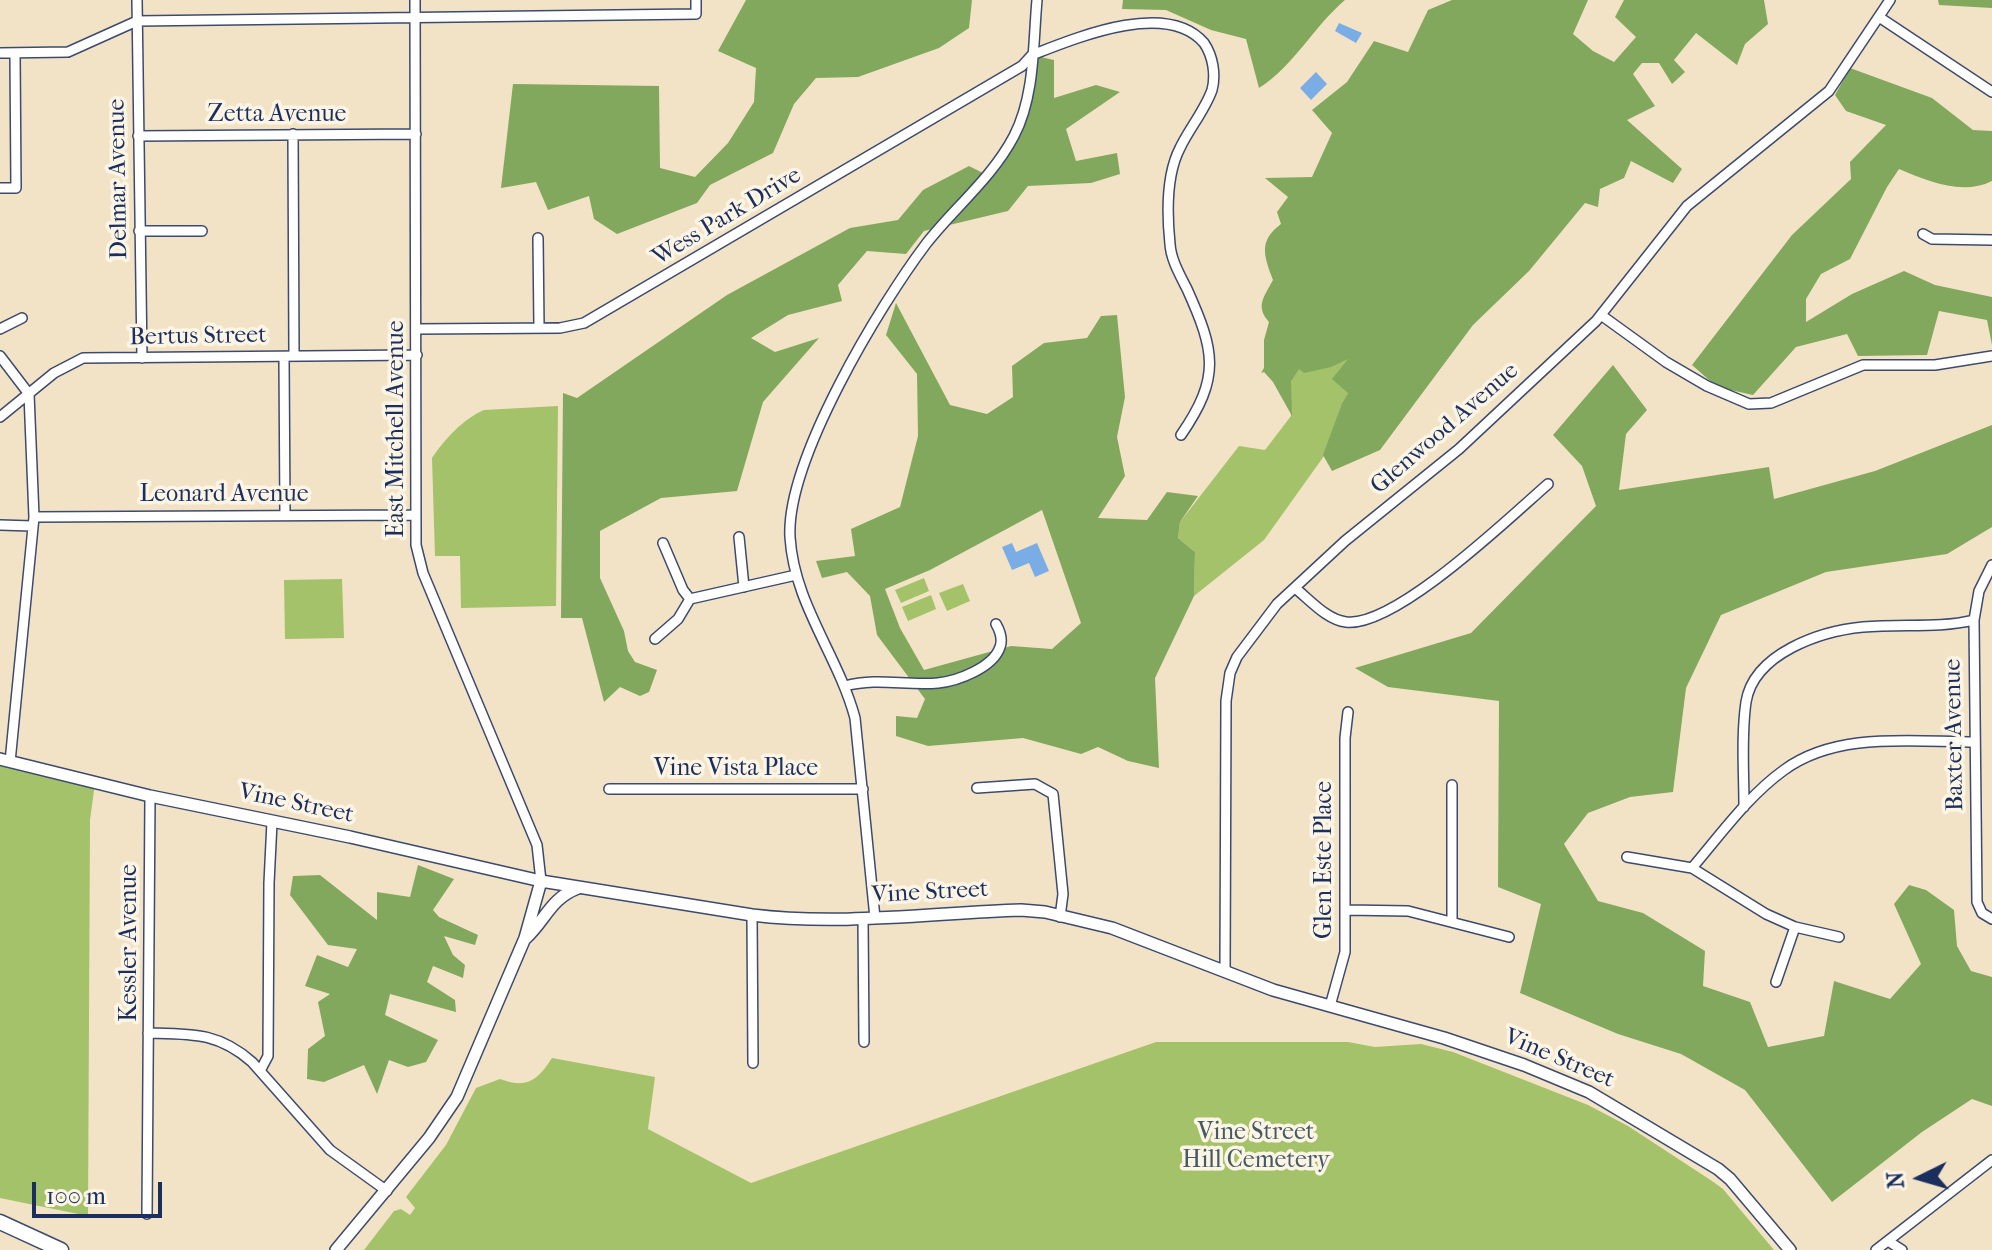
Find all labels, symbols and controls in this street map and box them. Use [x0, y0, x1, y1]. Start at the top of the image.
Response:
street label: Delmar Avenue [103, 98, 135, 260]
street label: Zetta Avenue [208, 101, 346, 129]
street label: Wess Park Drive [648, 161, 806, 273]
street label: East Mitchell Avenue [383, 320, 411, 538]
street label: Bertus Street [129, 321, 267, 353]
street label: Glenwood Avenue [1365, 357, 1525, 501]
street label: Leonard Avenue [139, 481, 309, 509]
street label: Baxter Avenue [1939, 659, 1971, 811]
street label: Vine Vista Place [654, 755, 818, 783]
street label: Vine Street [236, 778, 356, 830]
street label: Glen Este Place [1311, 781, 1339, 939]
street label: Kessler Avenue [116, 864, 144, 1022]
street label: Vine Street [871, 876, 989, 910]
street label: Vine Street [1500, 1023, 1618, 1095]
park label: Vine Street Hill Cemetery [1182, 1119, 1330, 1175]
north arrow [1880, 1138, 1960, 1218]
scale bar [36, 1166, 166, 1216]
text: N [1882, 1171, 1910, 1190]
text: 100 m [46, 1182, 106, 1210]

